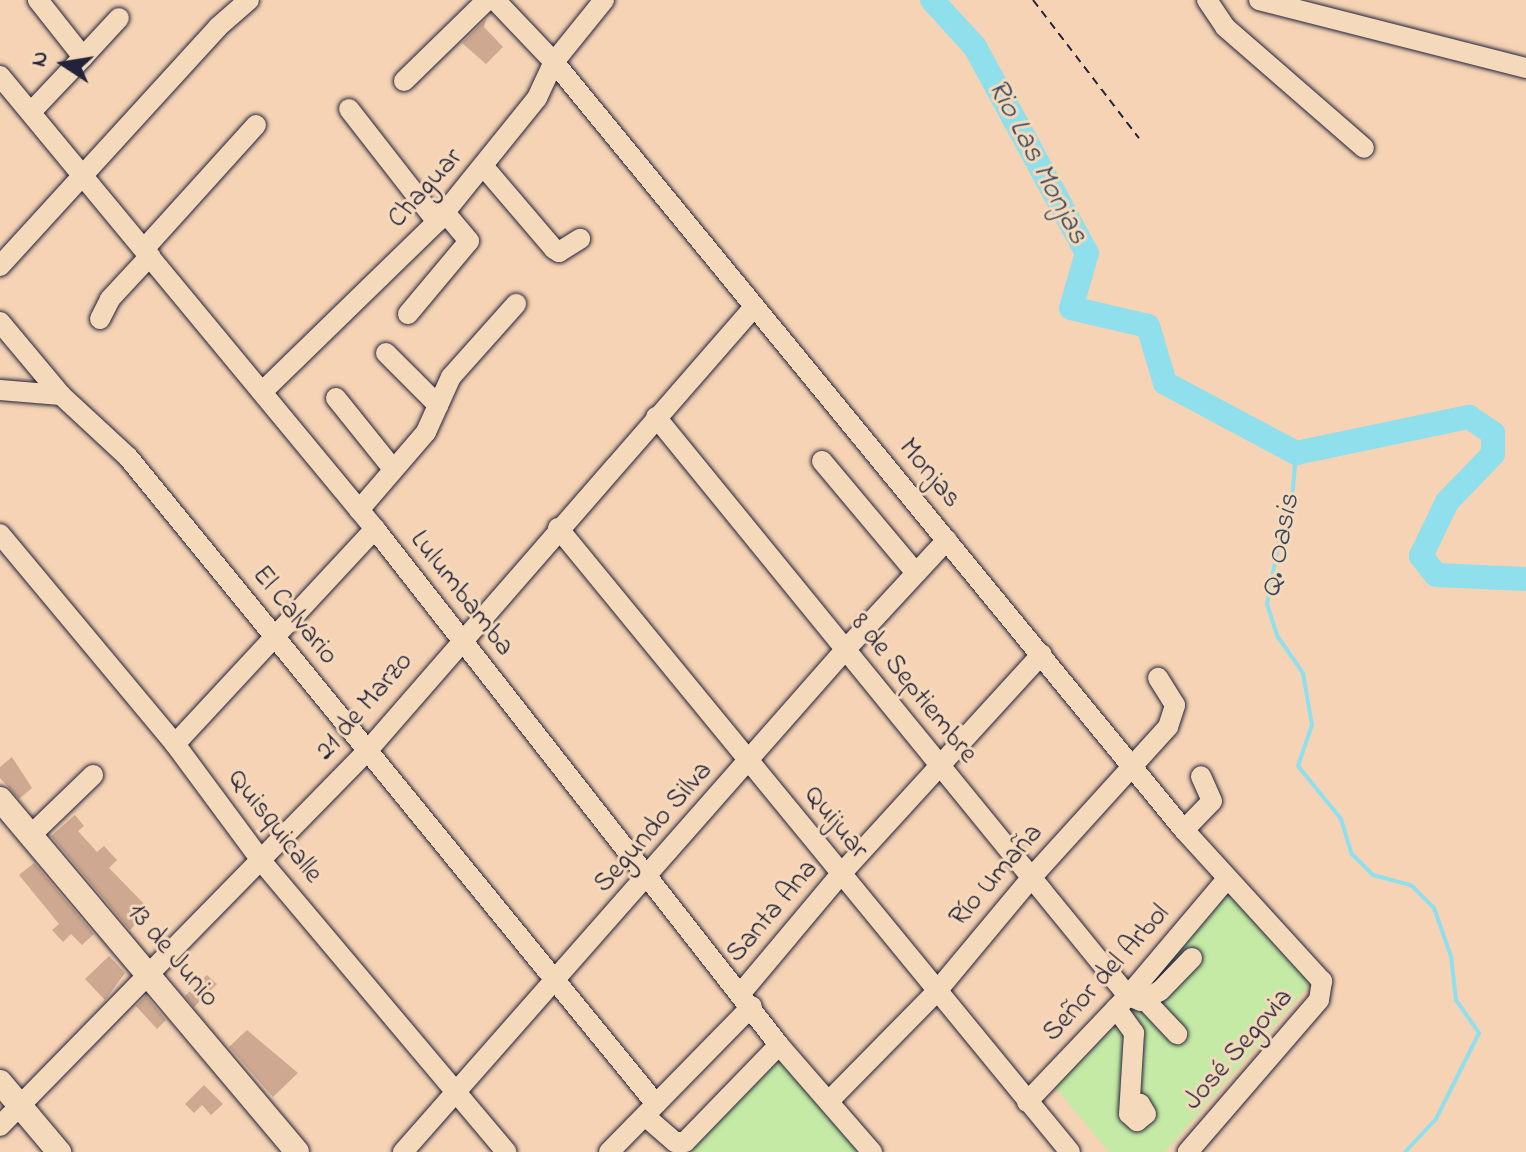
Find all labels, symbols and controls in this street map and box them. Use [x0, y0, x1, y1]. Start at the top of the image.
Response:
north arrow [24, 24, 104, 104]
text: N [23, 48, 58, 70]
water label: Rio Las Monjas [979, 74, 1095, 250]
street label: Chaguar [381, 142, 471, 236]
street label: Monjas [890, 432, 968, 516]
water label: Q. Oasis [1253, 491, 1309, 601]
street label: Lulumbamba [402, 524, 520, 664]
street label: El Calvario [244, 560, 344, 672]
street label: 8 de Septiembre [842, 607, 984, 771]
street label: 21 de Marzo [309, 646, 421, 768]
street label: Segundo Silva [588, 755, 720, 901]
street label: Quisquicalle [219, 763, 329, 891]
street label: Quijuar [795, 780, 875, 866]
street label: Río Umaña [943, 818, 1051, 934]
street label: Santa Ana [720, 853, 826, 971]
street label: 13 de Junio [119, 897, 225, 1015]
street label: Señor del Arbol [1036, 898, 1178, 1050]
street label: José Segovia [1177, 982, 1301, 1118]

